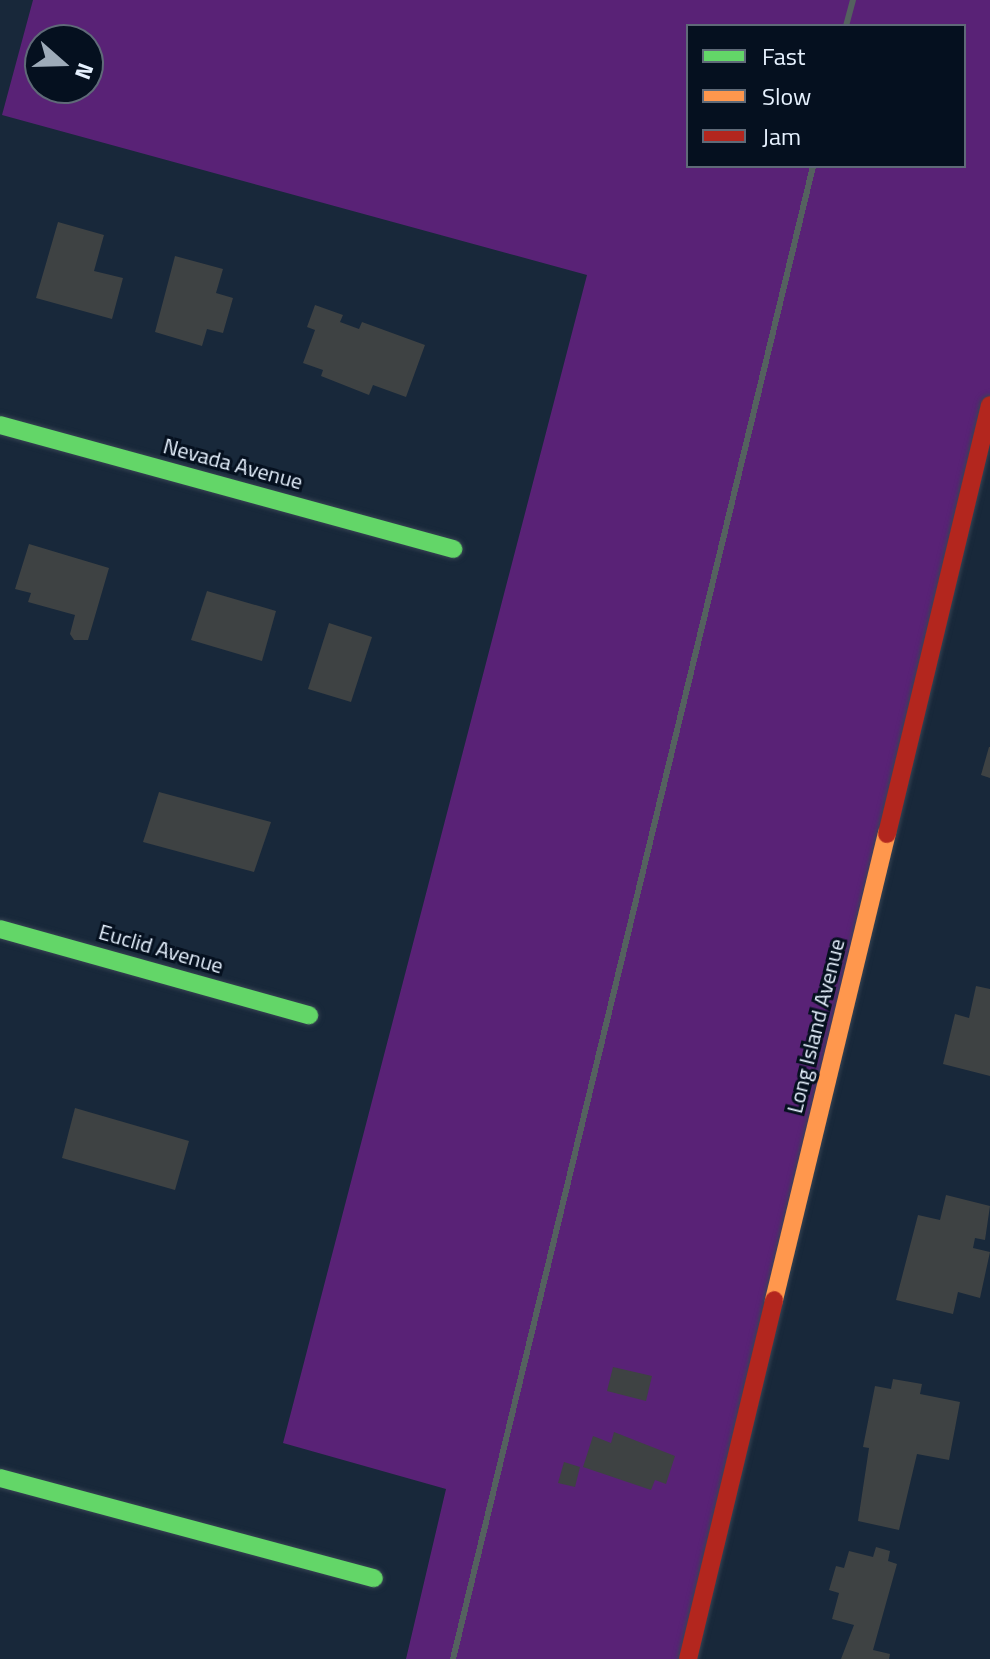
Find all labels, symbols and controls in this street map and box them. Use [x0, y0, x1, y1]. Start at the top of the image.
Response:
north arrow [24, 24, 104, 104]
legend [686, 24, 966, 168]
text: Fast [762, 38, 805, 74]
text: N [66, 59, 103, 85]
text: Slow [762, 78, 811, 114]
text: Jam [762, 118, 801, 154]
street label: Nevada Avenue [160, 433, 306, 495]
street label: Euclid Avenue [96, 919, 226, 979]
street label: Long Island Avenue [782, 936, 850, 1116]

